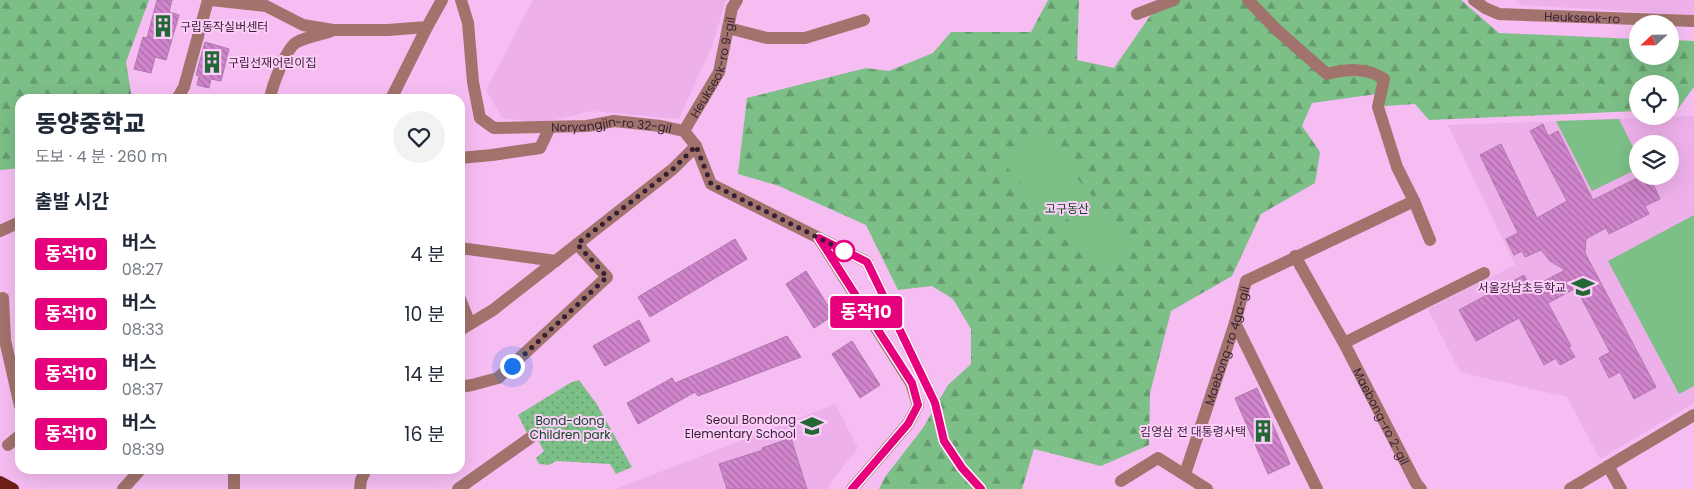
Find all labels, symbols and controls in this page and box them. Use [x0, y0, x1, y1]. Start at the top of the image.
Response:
street label: Heukseok-ro [1544, 7, 1621, 27]
building icon: 구립동작실버센터 [150, 13, 176, 39]
street label: Heukseok-ro 9-gil [685, 15, 739, 120]
north arrow [1629, 15, 1679, 65]
map controls [1629, 15, 1679, 185]
place label: 구립동작실버센터 [180, 18, 268, 35]
building icon: 구립선재어린이집 [199, 49, 225, 75]
place label: 구립선재어린이집 [228, 54, 316, 71]
button: locate [1629, 75, 1679, 125]
text: 동양중학교 [35, 107, 145, 140]
button: heart [393, 111, 445, 163]
street label: Noryangjin-ro 32-gil [551, 112, 674, 137]
button: layers [1629, 135, 1679, 185]
text: 도보 · 4 분 · 260 m [35, 145, 168, 168]
text: 출발 시간 [35, 188, 109, 215]
park label: 고구동산 [1045, 200, 1089, 217]
text: 버스 [122, 229, 157, 256]
unlabelled marker [833, 240, 855, 262]
text: 동작10 [45, 241, 97, 266]
text: 4 분 [410, 241, 445, 268]
text: 08:27 [122, 258, 163, 281]
school or university icon: 서울강남초등학교 [1570, 274, 1596, 300]
place label: 서울강남초등학교 [1478, 279, 1566, 296]
street label: Maebong-ro 4ga-gil [1200, 284, 1253, 407]
text: 버스 [122, 289, 157, 316]
line badge: 동작10 [831, 296, 901, 328]
text: 동작10 [840, 299, 892, 324]
text: 동작10 [45, 301, 97, 326]
text: 10 분 [404, 301, 445, 328]
text: 08:33 [122, 318, 164, 341]
text: 버스 [122, 349, 157, 376]
your location [500, 354, 525, 379]
text: 동작10 [45, 361, 97, 386]
text: 14 분 [404, 361, 445, 388]
street label: Maebong-ro 2-gil [1350, 365, 1414, 468]
text: 08:37 [122, 378, 163, 401]
text: 버스 [122, 409, 157, 436]
place label: Seoul Bondong Elementary School [685, 411, 796, 442]
park label: Bond-dong Children park [530, 412, 611, 443]
school or university icon: Seoul Bondong Elementary School [799, 413, 825, 439]
building icon: 김영삼 전 대통령사택 [1250, 418, 1276, 444]
text: 동작10 [45, 421, 97, 446]
text: 16 분 [404, 421, 445, 448]
place label: 김영삼 전 대통령사택 [1140, 423, 1246, 440]
text: 08:39 [122, 438, 165, 461]

